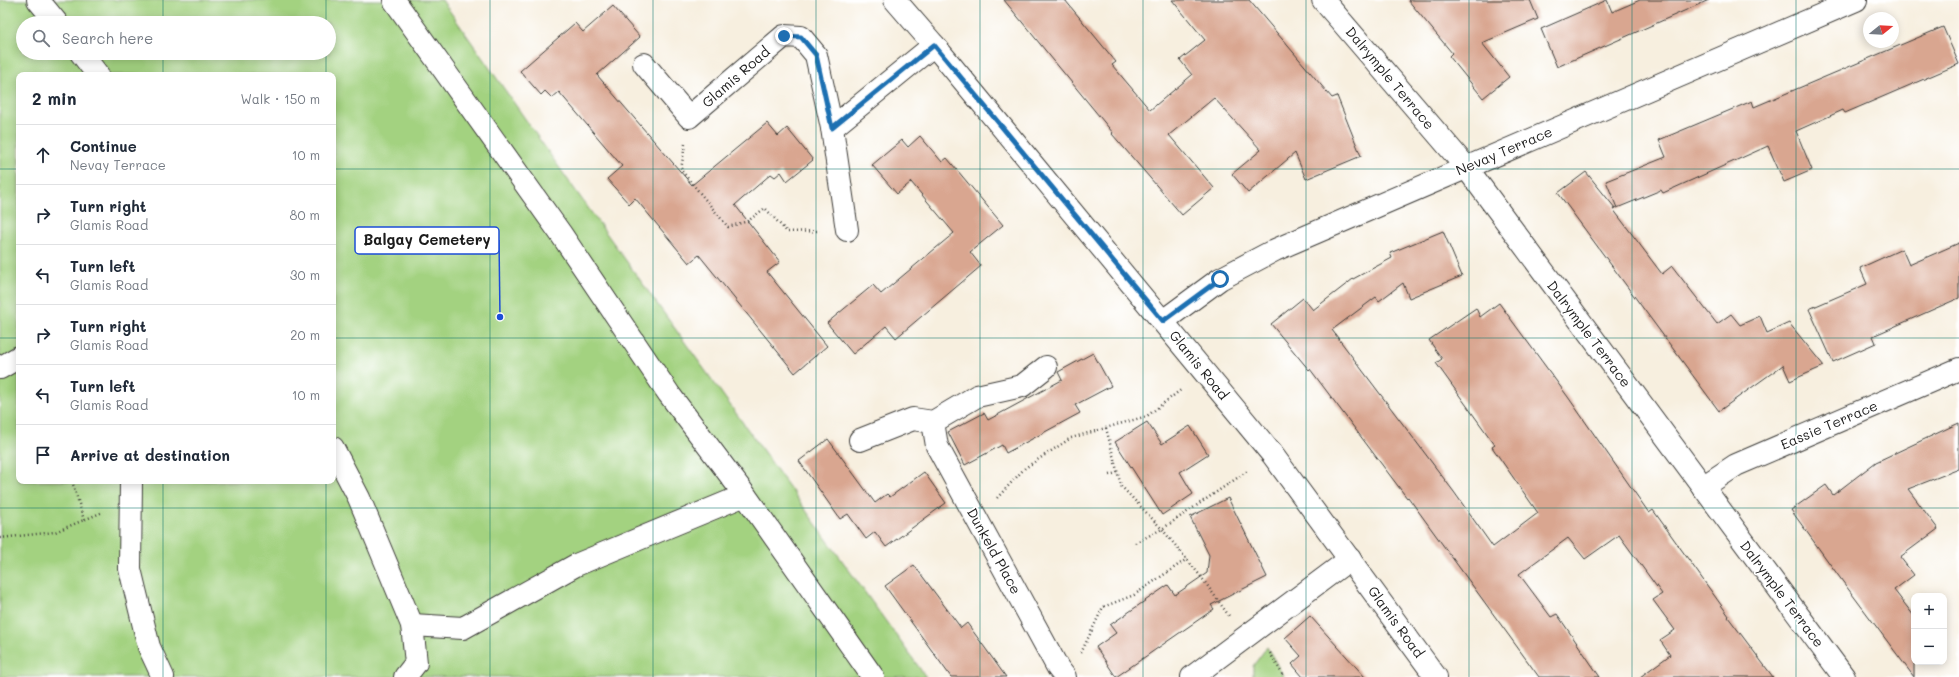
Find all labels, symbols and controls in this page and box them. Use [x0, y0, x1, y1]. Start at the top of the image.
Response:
north arrow [1863, 12, 1899, 48]
search box [16, 16, 336, 60]
street label: Dalrymple Terrace [1342, 22, 1439, 133]
icon: search [30, 27, 52, 49]
route end [775, 27, 793, 45]
text: Search here [62, 28, 153, 48]
street label: Glamis Road [698, 42, 774, 111]
text: 2 min [32, 87, 77, 109]
text: Walk · 150 m [240, 90, 320, 107]
street label: Nevay Terrace [1453, 122, 1555, 179]
text: Continue [70, 136, 137, 156]
icon: ahead [32, 144, 54, 166]
text: 10 m [292, 146, 320, 163]
text: Nevay Terrace [70, 156, 166, 173]
text: Turn right [70, 196, 147, 216]
icon: right [32, 204, 54, 226]
text: 80 m [290, 206, 320, 223]
text: Glamis Road [70, 216, 148, 233]
callout: Balgay Cemetery [355, 227, 499, 254]
text: Balgay Cemetery [363, 229, 491, 249]
text: Turn left [70, 256, 135, 276]
icon: left [32, 264, 54, 286]
text: 30 m [290, 266, 320, 283]
route start [1211, 270, 1229, 288]
text: Glamis Road [70, 276, 148, 293]
street label: Dalrymple Terrace [1543, 277, 1636, 391]
text: Turn right [70, 316, 147, 336]
icon: right [32, 324, 54, 346]
text: 20 m [290, 326, 320, 343]
street label: Glamis Road [1166, 326, 1233, 403]
text: Glamis Road [70, 336, 148, 353]
text: Turn left [70, 376, 135, 396]
icon: left [32, 384, 54, 406]
text: 10 m [292, 386, 320, 403]
street label: Eassie Terrace [1777, 395, 1880, 454]
text: Glamis Road [70, 396, 148, 413]
icon: arrive [32, 444, 54, 466]
text: Arrive at destination [70, 445, 230, 465]
street label: Dunkeld Place [963, 504, 1026, 597]
street label: Dalrymple Terrace [1736, 537, 1829, 651]
street label: Glamis Road [1364, 582, 1429, 661]
map controls [1911, 593, 1947, 665]
button: + [1911, 593, 1947, 629]
button: − [1911, 629, 1947, 665]

